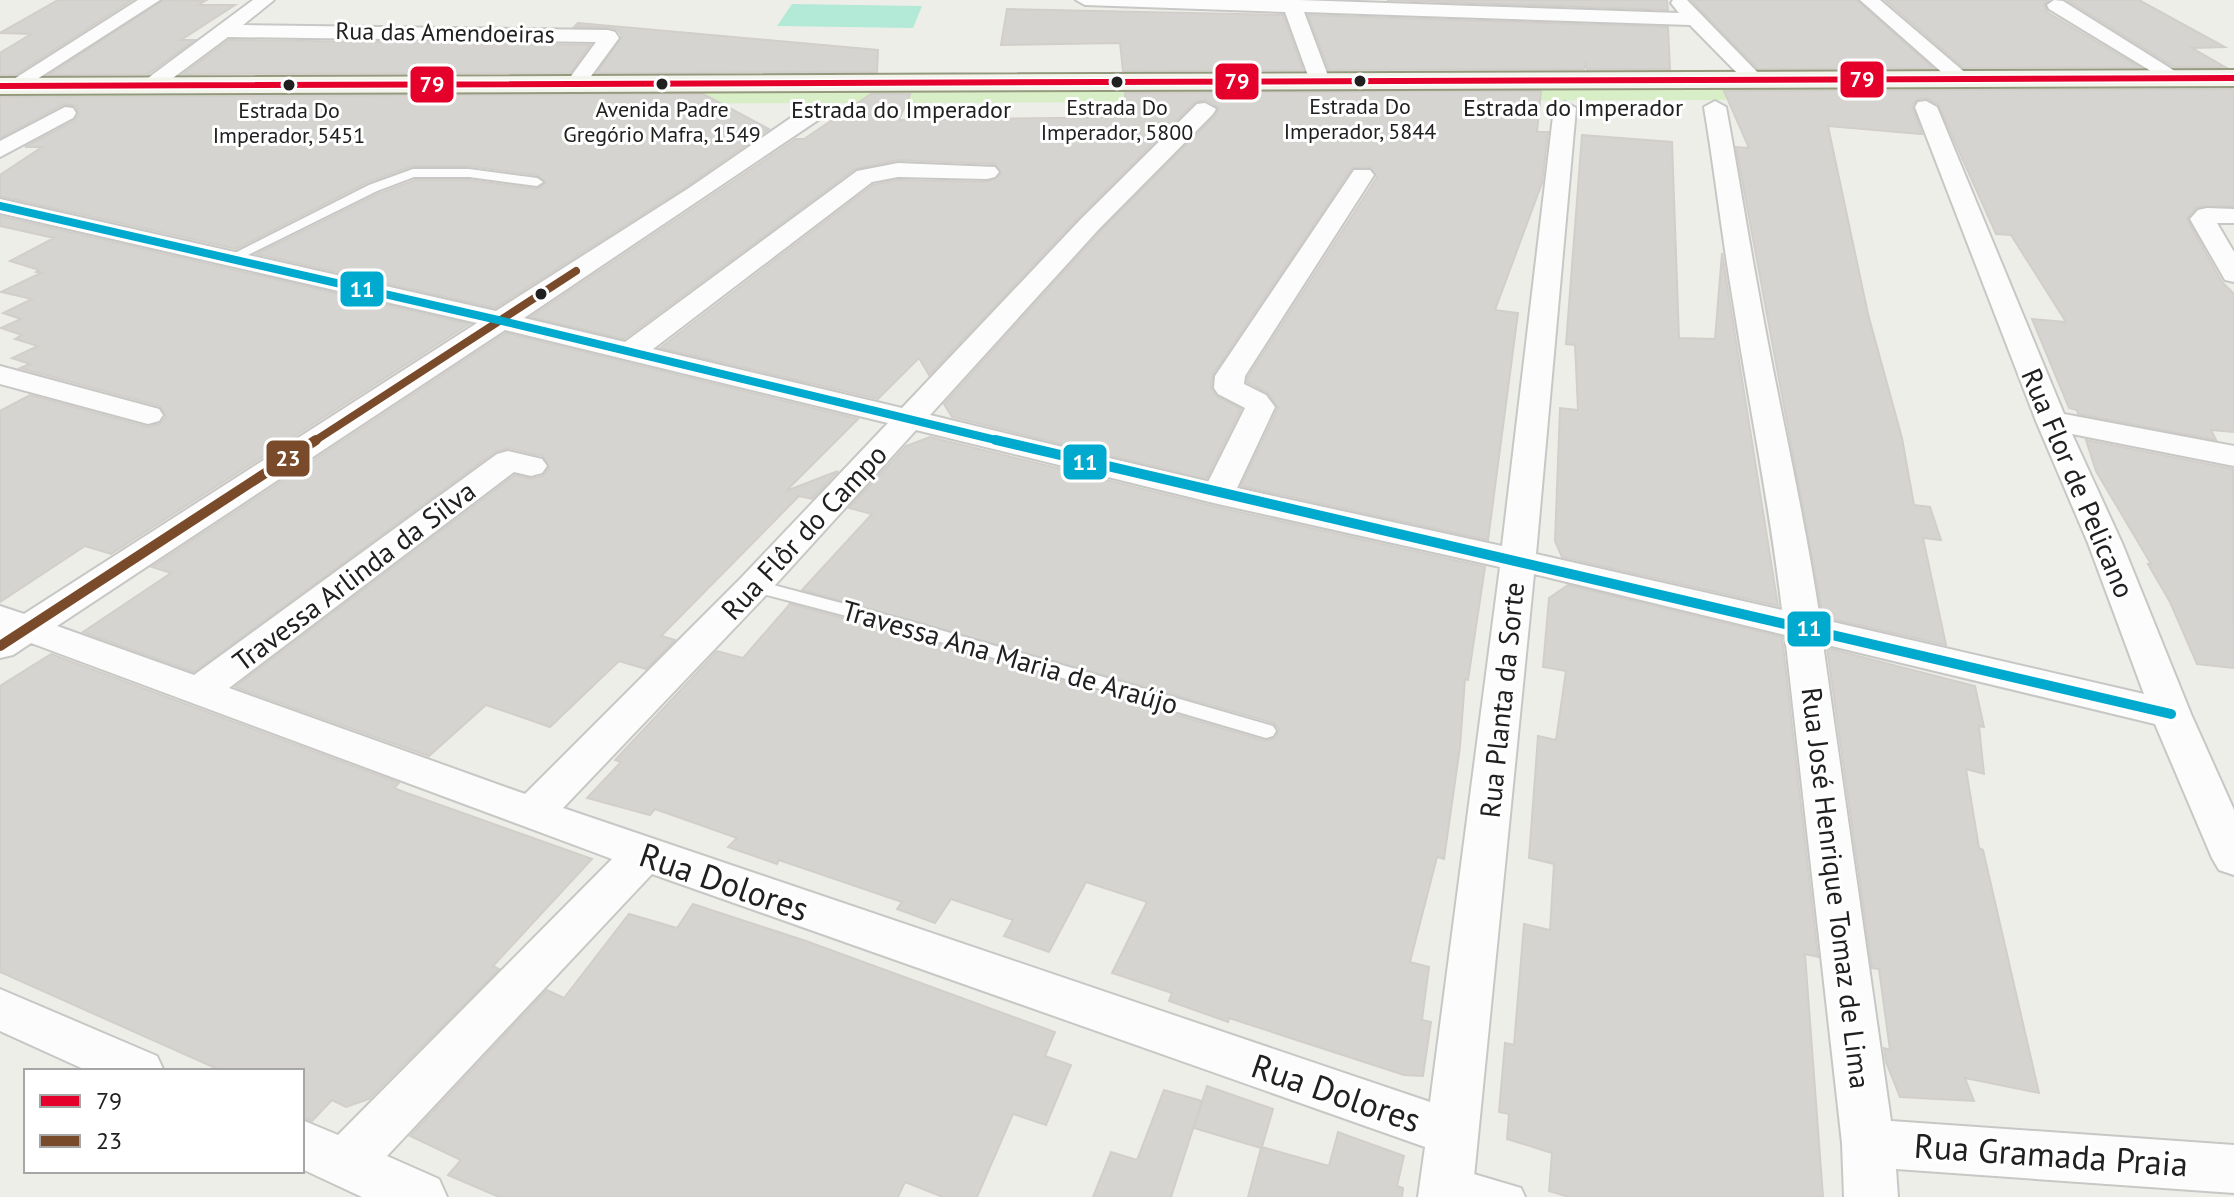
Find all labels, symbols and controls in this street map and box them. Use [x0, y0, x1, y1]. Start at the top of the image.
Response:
street label: Rua das Amendoeiras [335, 15, 555, 50]
line badge: 79 [1839, 60, 1885, 99]
line badge: 79 [1214, 62, 1260, 101]
line badge: 79 [409, 65, 455, 104]
text: 79 [1850, 65, 1874, 93]
text: 79 [1225, 67, 1249, 95]
text: 79 [420, 70, 444, 98]
marker: Estrada Do Imperador, 5844 [1352, 73, 1368, 89]
marker: Estrada Do Imperador, 5800 [1109, 74, 1125, 90]
marker: Avenida Padre Gregório Mafra, 1549 [654, 76, 670, 92]
marker: Estrada Do Imperador, 5451 [281, 77, 297, 93]
place label: Estrada Do Imperador, 5844 [1284, 92, 1436, 145]
street label: Estrada do Imperador [1463, 92, 1683, 123]
place label: Estrada Do Imperador, 5800 [1041, 93, 1193, 146]
street label: Estrada do Imperador [791, 94, 1011, 125]
place label: Avenida Padre Gregório Mafra, 1549 [563, 95, 761, 148]
place label: Estrada Do Imperador, 5451 [213, 96, 365, 149]
line badge: 11 [339, 270, 385, 308]
text: 11 [350, 275, 374, 303]
unlabelled marker [533, 286, 549, 302]
street label: Rua Flor de Pelicano [2013, 363, 2143, 603]
street label: Rua Flôr do Campo [713, 436, 895, 627]
line badge: 23 [265, 439, 311, 478]
line badge: 11 [1062, 443, 1108, 481]
text: 23 [276, 444, 300, 472]
text: 11 [1073, 448, 1097, 476]
street label: Travessa Arlinda da Silva [225, 472, 483, 679]
street label: Rua Planta da Sorte [1471, 580, 1532, 820]
street label: Travessa Ana Maria de Araújo [838, 591, 1183, 722]
line badge: 11 [1786, 610, 1832, 648]
text: 11 [1797, 614, 1821, 642]
street label: Rua José Henrique Tomaz de Lima [1794, 685, 1879, 1091]
street label: Rua Dolores [634, 832, 815, 930]
street label: Rua Dolores [1246, 1043, 1427, 1141]
legend [24, 1069, 304, 1173]
text: 79 [96, 1085, 122, 1116]
street label: Rua Gramada Praia [1913, 1122, 2189, 1186]
text: 23 [96, 1125, 122, 1156]

